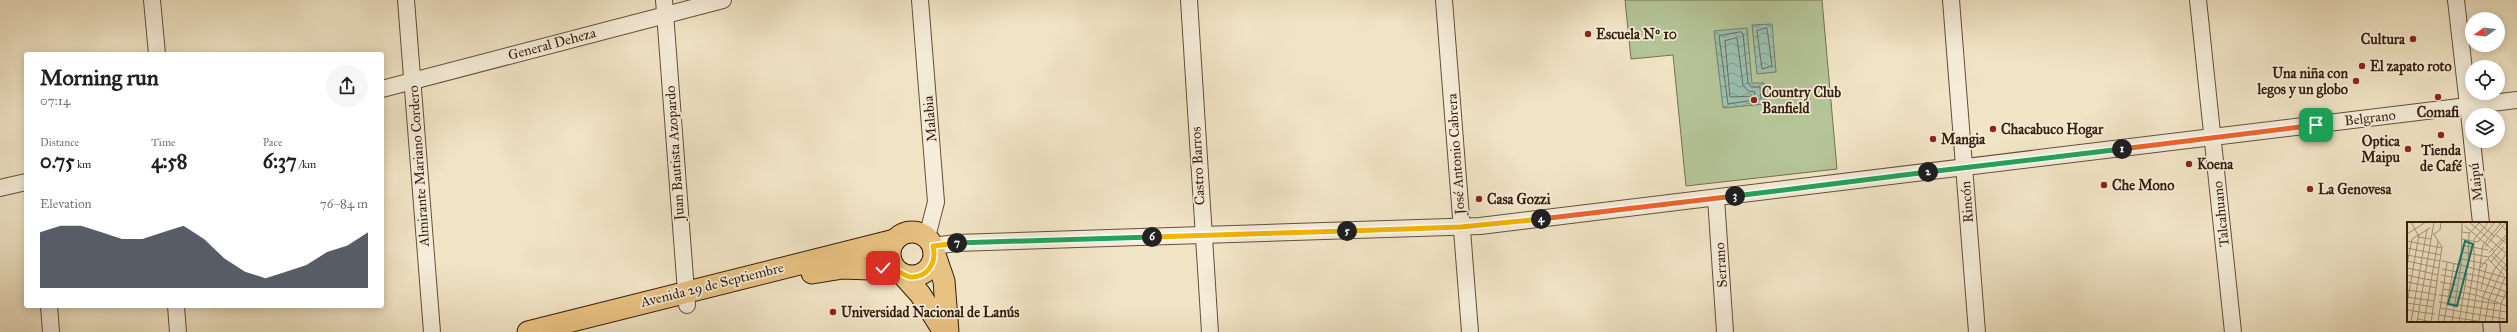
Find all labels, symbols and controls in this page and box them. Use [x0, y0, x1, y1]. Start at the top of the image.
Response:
north arrow [2465, 12, 2505, 52]
map controls [2465, 12, 2505, 148]
street label: General Deheza [506, 24, 598, 64]
place label: Escuela Nº 10 [1596, 26, 1677, 43]
marker: Escuela Nº 10 [1583, 29, 1593, 39]
place label: Cultura [2361, 31, 2406, 48]
marker: Cultura [2408, 34, 2418, 44]
place label: El zapato roto [2370, 58, 2452, 76]
button: locate [2465, 60, 2505, 100]
marker: El zapato roto [2357, 61, 2367, 71]
text: Morning run [40, 64, 159, 91]
button: share [326, 65, 368, 107]
place label: Una niña con legos y un globo [2257, 65, 2348, 99]
marker: Una niña con legos y un globo [2351, 76, 2361, 86]
place label: Country Club Banfield [1762, 84, 1841, 117]
street label: Almirante Mariano Cordero [405, 85, 433, 248]
street label: Juan Bautista Azopardo [662, 85, 689, 223]
marker: Comafi [2433, 92, 2443, 102]
text: 07:14 [40, 93, 70, 109]
street label: José Antonio Cabrera [1443, 93, 1470, 217]
street label: Malabia [919, 95, 940, 143]
marker: Country Club Banfield [1749, 95, 1759, 105]
place label: Comafi [2417, 104, 2460, 121]
street label: Belgrano [2343, 106, 2397, 130]
pin [2299, 108, 2333, 142]
button: layers [2465, 108, 2505, 148]
icon: arrive [2305, 114, 2327, 136]
place label: Chacabuco Hogar [2001, 121, 2104, 139]
marker: Chacabuco Hogar [1988, 124, 1998, 134]
street label: Castro Barros [1187, 126, 1209, 206]
marker: Tienda de Café [2436, 130, 2446, 140]
place label: Mangia [1941, 131, 1986, 149]
place label: Optica Maipu [2361, 133, 2401, 167]
marker: Mangia [1928, 134, 1938, 144]
text: Distance [40, 136, 79, 149]
text: Time [151, 136, 176, 149]
text: Pace [263, 136, 283, 149]
pin: 1 [2112, 139, 2132, 159]
text: 1 [2120, 142, 2124, 155]
place label: Tienda de Café [2420, 142, 2463, 175]
marker: Optica Maipu [2403, 144, 2413, 154]
text: 0.75 [40, 149, 75, 173]
text: 4:58 [151, 149, 187, 173]
text: 6:37 [263, 149, 297, 173]
place label: Koena [2197, 156, 2234, 173]
text: km [75, 158, 91, 171]
text: /km [297, 158, 316, 171]
marker: Koena [2184, 159, 2194, 169]
street label: Maipú [2465, 161, 2486, 202]
pin: 2 [1918, 162, 1938, 182]
text: 2 [1925, 165, 1931, 178]
place label: Che Mono [2112, 177, 2174, 194]
street label: Rincón [1957, 180, 1977, 224]
marker: Che Mono [2099, 180, 2109, 190]
street label: Talcahuano [2209, 180, 2233, 248]
place label: La Genovesa [2318, 181, 2392, 198]
marker: La Genovesa [2305, 184, 2315, 194]
pin: 3 [1725, 186, 1745, 206]
text: 3 [1733, 189, 1737, 202]
place label: Casa Gozzi [1487, 191, 1551, 208]
marker: Casa Gozzi [1474, 194, 1484, 204]
text: Elevation [40, 196, 92, 212]
text: 76–84 m [320, 196, 368, 212]
pin: 4 [1531, 209, 1551, 229]
text: 4 [1538, 212, 1544, 225]
pin: 5 [1337, 221, 1357, 241]
inset map [2407, 222, 2507, 322]
text: 5 [1344, 224, 1350, 237]
pin: 6 [1142, 227, 1162, 247]
text: 6 [1149, 230, 1155, 243]
pin: 7 [947, 233, 967, 253]
text: 7 [954, 236, 960, 249]
street label: Serrano [1711, 242, 1731, 288]
pin [866, 251, 900, 285]
icon: check [872, 257, 894, 279]
street label: Avenida 29 de Septiembre [638, 259, 785, 311]
place label: Universidad Nacional de Lanús [841, 304, 1019, 321]
marker: Universidad Nacional de Lanús [828, 307, 838, 317]

